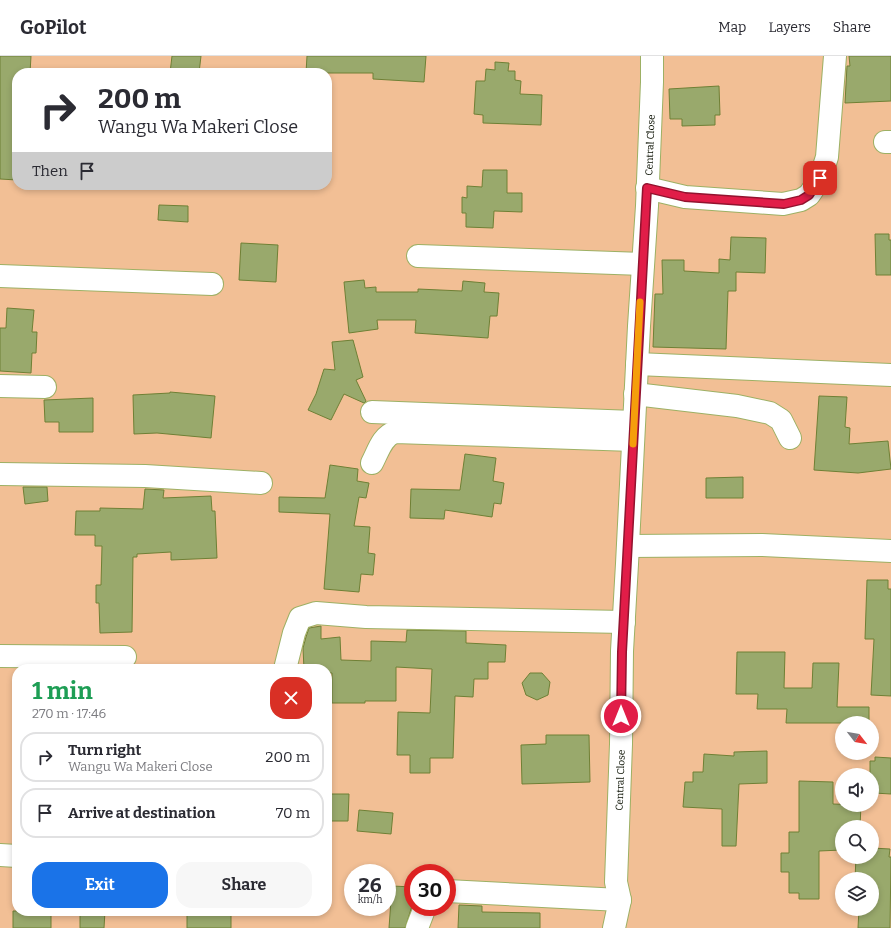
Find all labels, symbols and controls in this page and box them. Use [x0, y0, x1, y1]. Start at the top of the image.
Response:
text: GoPilot [20, 16, 87, 39]
text: Map [718, 19, 746, 36]
text: Layers [768, 19, 811, 36]
text: Share [833, 19, 871, 36]
text: 200 m [98, 82, 181, 115]
icon: right [32, 84, 84, 136]
street label: Central Close [643, 114, 658, 176]
text: Wangu Wa Makeri Close [98, 116, 298, 138]
icon: arrive [76, 160, 98, 182]
pin [803, 161, 837, 195]
text: Then [32, 162, 68, 180]
icon: arrive [809, 167, 831, 189]
text: 1 min [32, 677, 93, 705]
button: close [270, 677, 312, 719]
position arrow [600, 695, 642, 737]
text: 270 m · 17:46 [32, 706, 106, 721]
north arrow [835, 716, 879, 760]
map controls [835, 716, 879, 916]
text: Turn right [68, 741, 141, 759]
icon: right [34, 746, 56, 768]
text: 200 m [265, 748, 310, 766]
street label: Central Close [614, 749, 628, 811]
text: Wangu Wa Makeri Close [68, 759, 213, 774]
button: sound [835, 768, 879, 812]
icon: arrive [34, 802, 56, 824]
text: Arrive at destination [68, 804, 215, 822]
text: 70 m [276, 804, 310, 822]
button: search [835, 820, 879, 864]
button: Exit [32, 862, 168, 908]
button: Share [176, 862, 312, 908]
speed limit sign: 30 [404, 864, 456, 916]
button: layers [835, 872, 879, 916]
text: 26 [358, 873, 382, 897]
text: km/h [358, 894, 382, 906]

